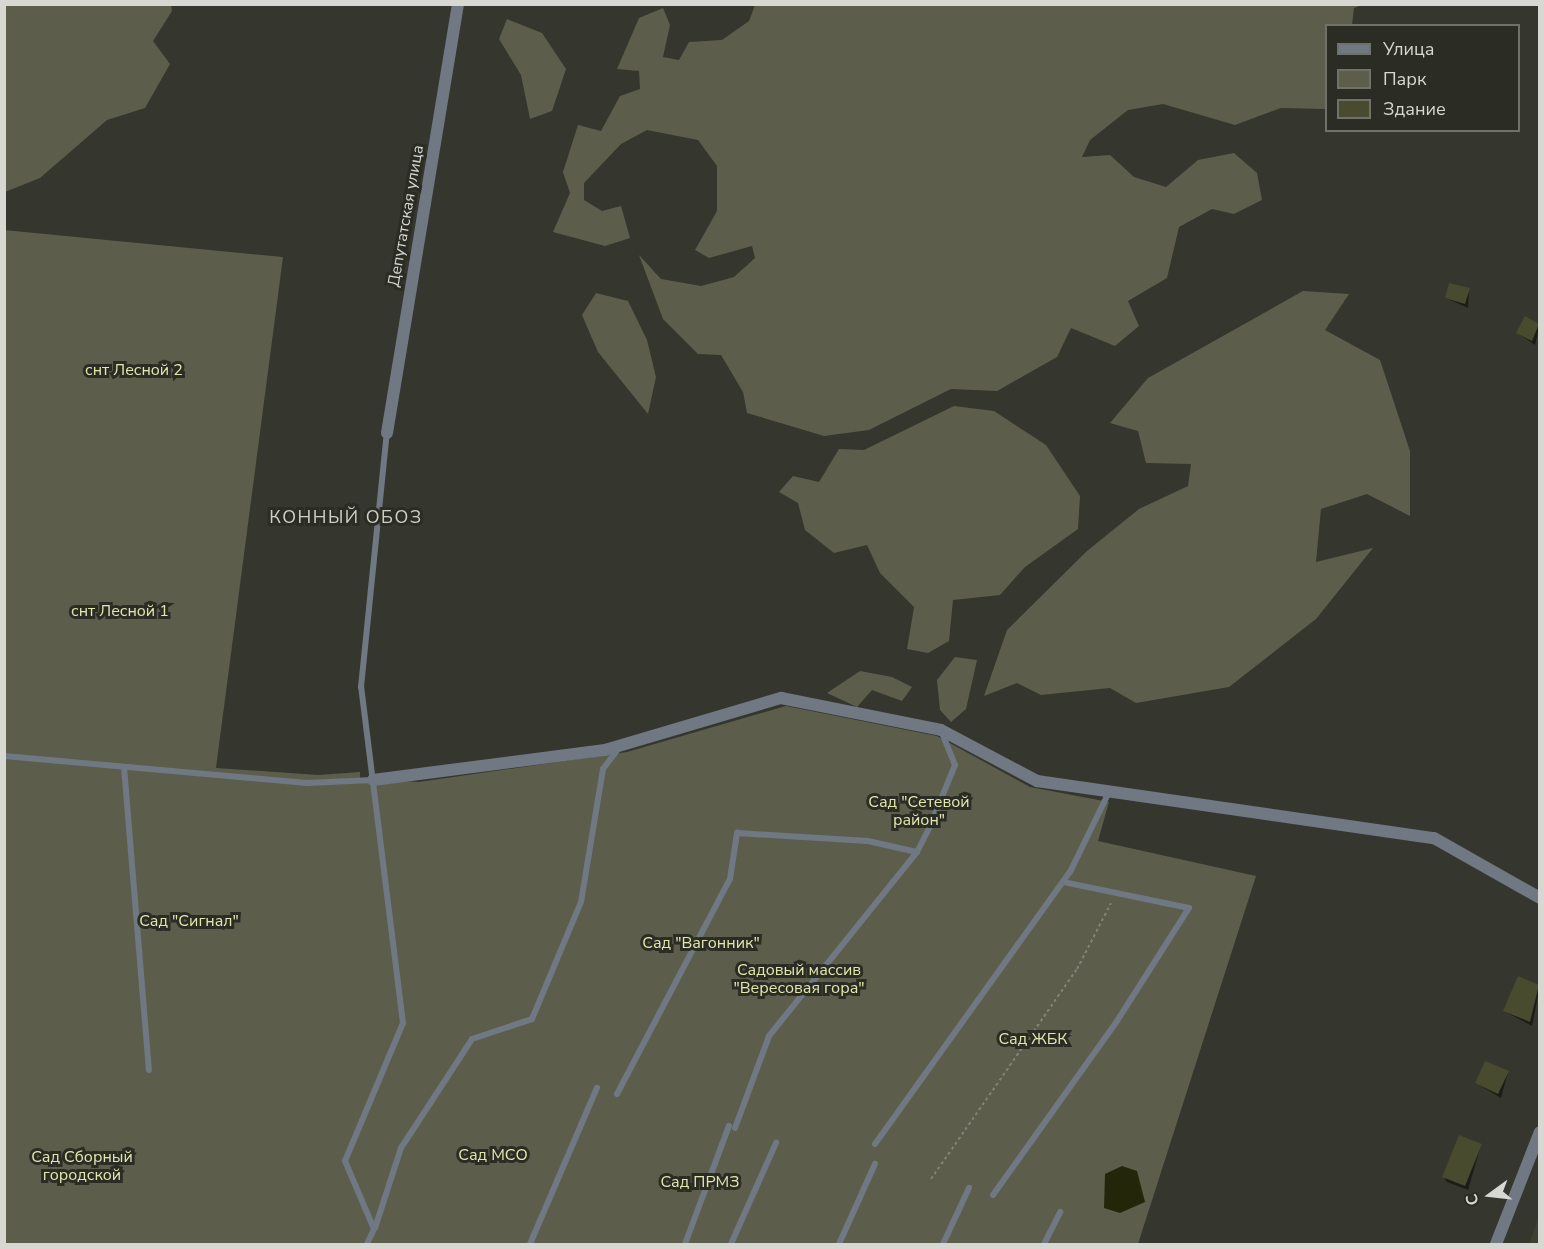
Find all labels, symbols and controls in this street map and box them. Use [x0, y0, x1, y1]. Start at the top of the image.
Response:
legend [1325, 24, 1520, 132]
text: Улица [1383, 37, 1434, 61]
text: Парк [1383, 67, 1426, 91]
text: Здание [1383, 97, 1446, 121]
street label: Депутатская улица [384, 144, 428, 288]
park label: снт Лесной 2 [85, 360, 183, 380]
district label: КОННЫЙ ОБОЗ [269, 506, 423, 528]
park label: снт Лесной 1 [71, 601, 169, 621]
park label: Сад "Сетевой район" [868, 792, 970, 830]
park label: Сад "Сигнал" [139, 911, 239, 931]
park label: Сад "Вагонник" [642, 933, 760, 953]
park label: Садовый массив "Вересовая гора" [733, 960, 865, 998]
park label: Сад ЖБК [998, 1029, 1068, 1049]
park label: Сад МСО [458, 1145, 528, 1165]
park label: Сад Сборный городской [31, 1147, 133, 1185]
north arrow [1460, 1165, 1520, 1225]
park label: Сад ПРМЗ [661, 1172, 739, 1192]
text: С [1461, 1192, 1485, 1208]

